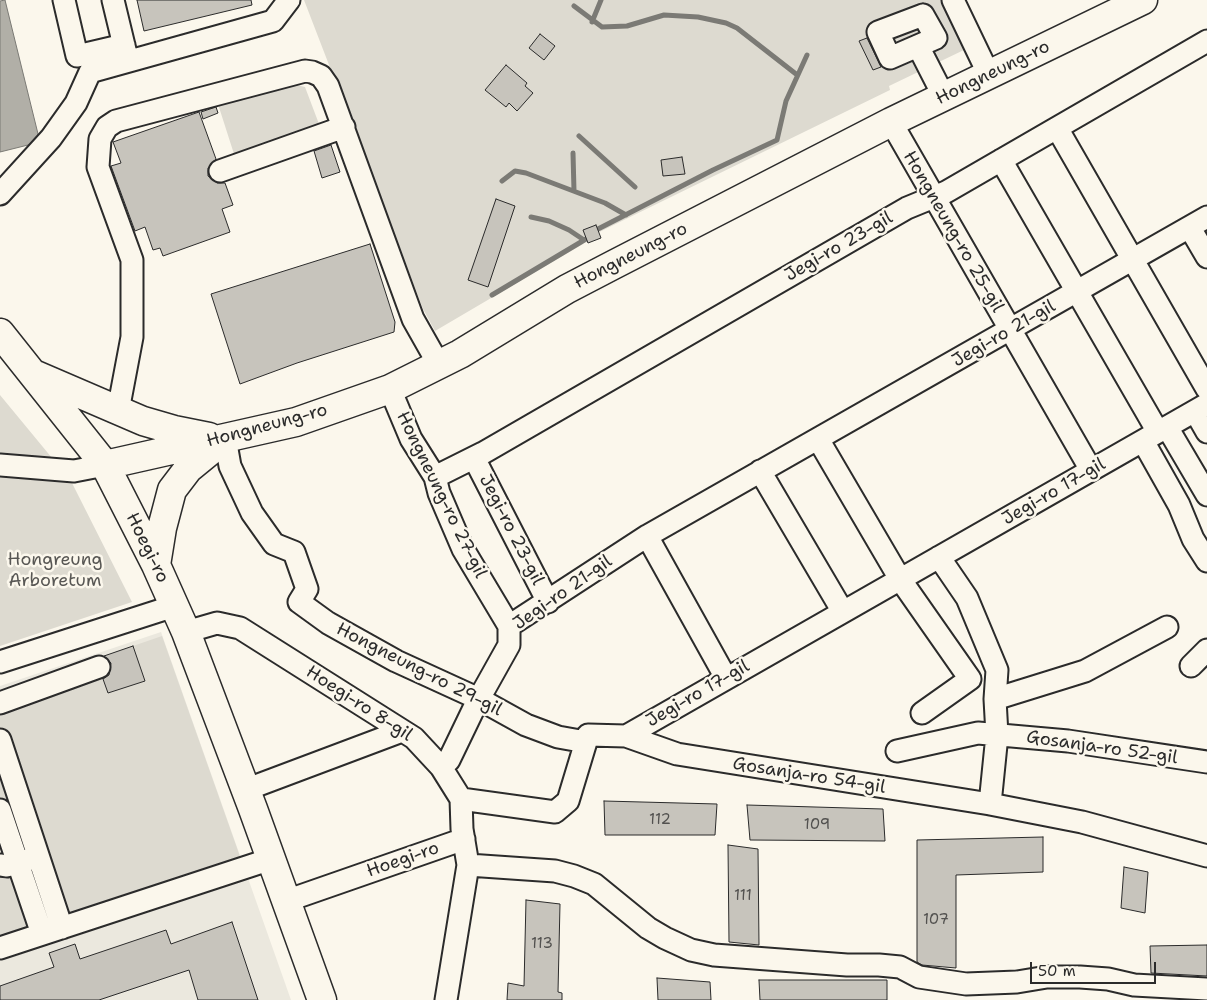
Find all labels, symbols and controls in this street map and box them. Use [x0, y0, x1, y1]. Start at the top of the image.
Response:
street label: Hongneung-ro [932, 36, 1054, 110]
street label: Hongneung-ro 25-gil [898, 148, 1008, 316]
street label: Jegi-ro 23-gil [781, 207, 897, 287]
street label: Hongneung-ro [571, 218, 691, 294]
street label: Jegi-ro 21-gil [949, 296, 1059, 372]
street label: Hongneung-ro [204, 399, 330, 453]
street label: Hongneung-ro 27-gil [391, 408, 491, 582]
street label: Jegi-ro 17-gil [999, 454, 1109, 530]
street label: Jegi-ro 23-gil [474, 471, 548, 589]
street label: Hoegi-ro [121, 510, 173, 586]
park label: Hongreung Arboretum [7, 549, 103, 592]
street label: Jegi-ro 21-gil [509, 551, 617, 635]
street label: Hongneung-ro 29-gil [332, 619, 506, 721]
street label: Jegi-ro 17-gil [643, 656, 753, 732]
street label: Hoegi-ro 8-gil [302, 662, 416, 746]
street label: Gosanja-ro 52-gil [1025, 727, 1179, 769]
street label: Gosanja-ro 54-gil [731, 753, 887, 799]
house number: 112 [649, 811, 671, 829]
house number: 109 [804, 816, 830, 834]
street label: Hoegi-ro [364, 838, 442, 882]
house number: 111 [734, 887, 752, 905]
house number: 107 [923, 911, 949, 929]
house number: 113 [531, 935, 553, 953]
scale bar [1032, 952, 1158, 984]
text: 50 m [1038, 961, 1076, 981]

